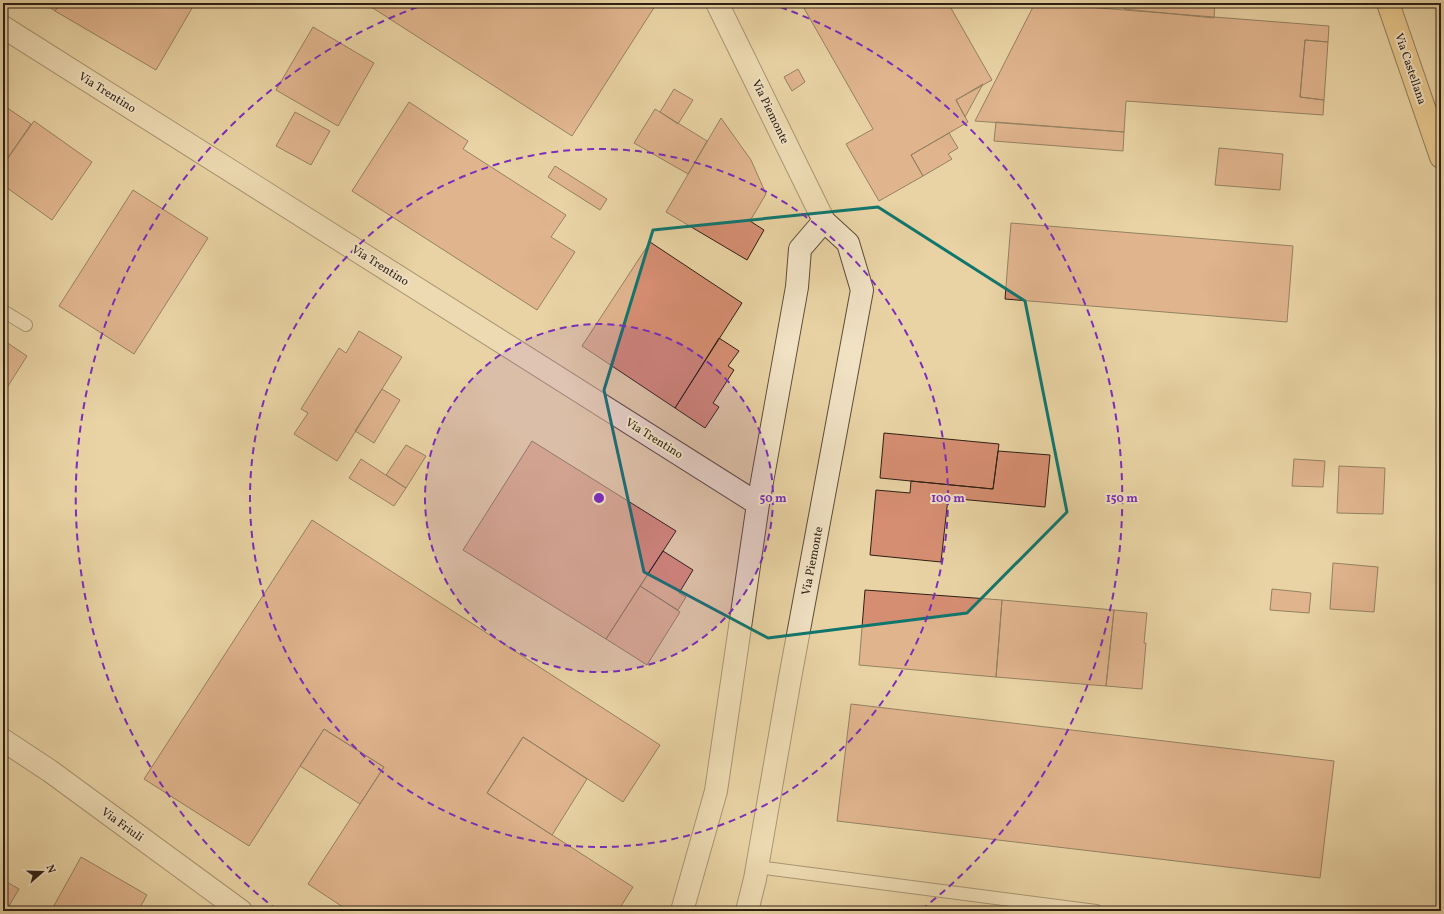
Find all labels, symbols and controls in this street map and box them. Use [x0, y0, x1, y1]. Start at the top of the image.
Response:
street label: Via Castellana [1390, 31, 1430, 107]
street label: Via Trentino [75, 69, 139, 117]
street label: Via Piemonte [748, 77, 793, 147]
street label: Via Trentino [348, 242, 412, 290]
street label: Via Trentino [622, 415, 686, 463]
centre of rings [592, 491, 606, 505]
text: 50 m [759, 491, 787, 507]
text: 100 m [931, 491, 965, 507]
text: 150 m [1106, 491, 1138, 507]
street label: Via Piemonte [798, 525, 828, 597]
street label: Via Friuli [98, 804, 147, 846]
north arrow [22, 852, 62, 892]
text: N [42, 863, 58, 875]

